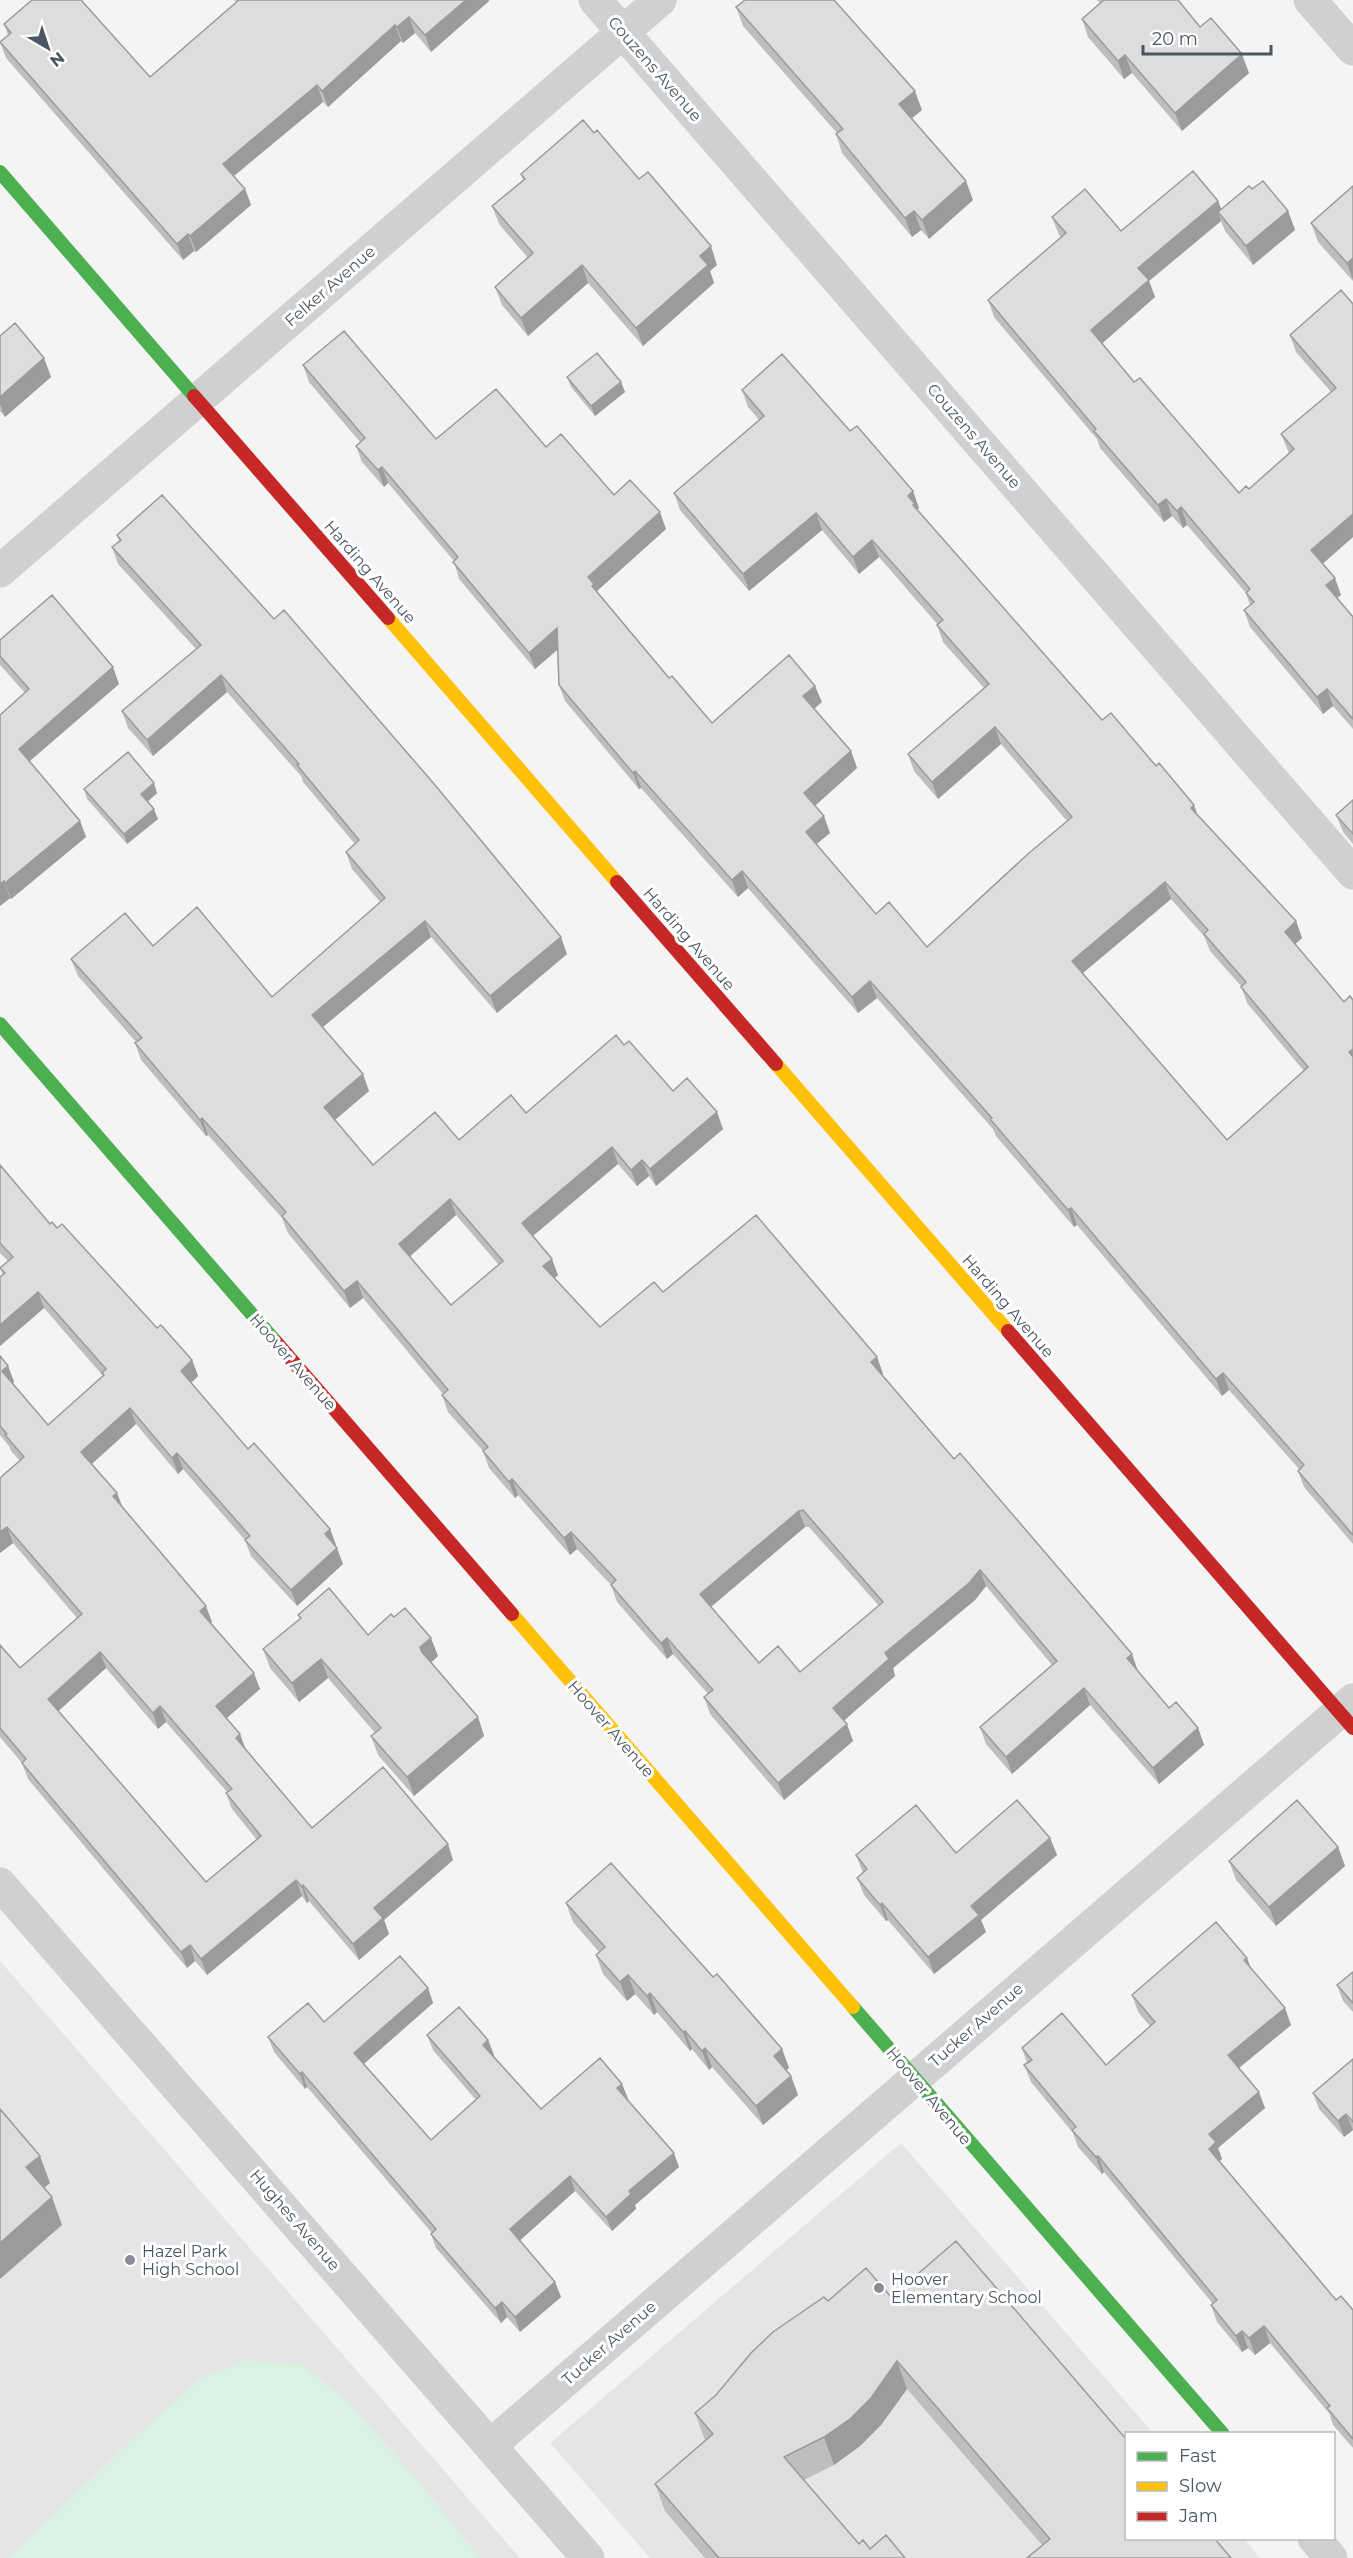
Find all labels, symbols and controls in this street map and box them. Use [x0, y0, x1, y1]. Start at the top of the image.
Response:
street label: Couzens Avenue [604, 13, 706, 125]
north arrow [18, 18, 78, 78]
scale bar [1143, 18, 1270, 56]
text: 20 m [1152, 28, 1198, 50]
text: N [46, 48, 68, 71]
street label: Felker Avenue [281, 242, 379, 330]
street label: Couzens Avenue [923, 380, 1025, 492]
street label: Harding Avenue [320, 517, 420, 627]
street label: Harding Avenue [639, 884, 739, 994]
street label: Harding Avenue [958, 1251, 1058, 1361]
street label: Hoover Avenue [246, 1310, 340, 1414]
street label: Hoover Avenue [564, 1677, 658, 1781]
street label: Tucker Avenue [925, 1979, 1027, 2071]
street label: Hoover Avenue [883, 2043, 975, 2149]
street label: Hughes Avenue [246, 2166, 344, 2274]
place label: Hazel Park High School [142, 2242, 239, 2279]
marker: Hazel Park High School [123, 2253, 137, 2267]
place label: Hoover Elementary School [891, 2270, 1042, 2307]
marker: Hoover Elementary School [872, 2281, 886, 2295]
street label: Tucker Avenue [558, 2297, 660, 2389]
legend [1125, 2432, 1335, 2540]
text: Fast [1179, 2445, 1217, 2467]
text: Slow [1179, 2475, 1222, 2497]
text: Jam [1178, 2505, 1218, 2527]

